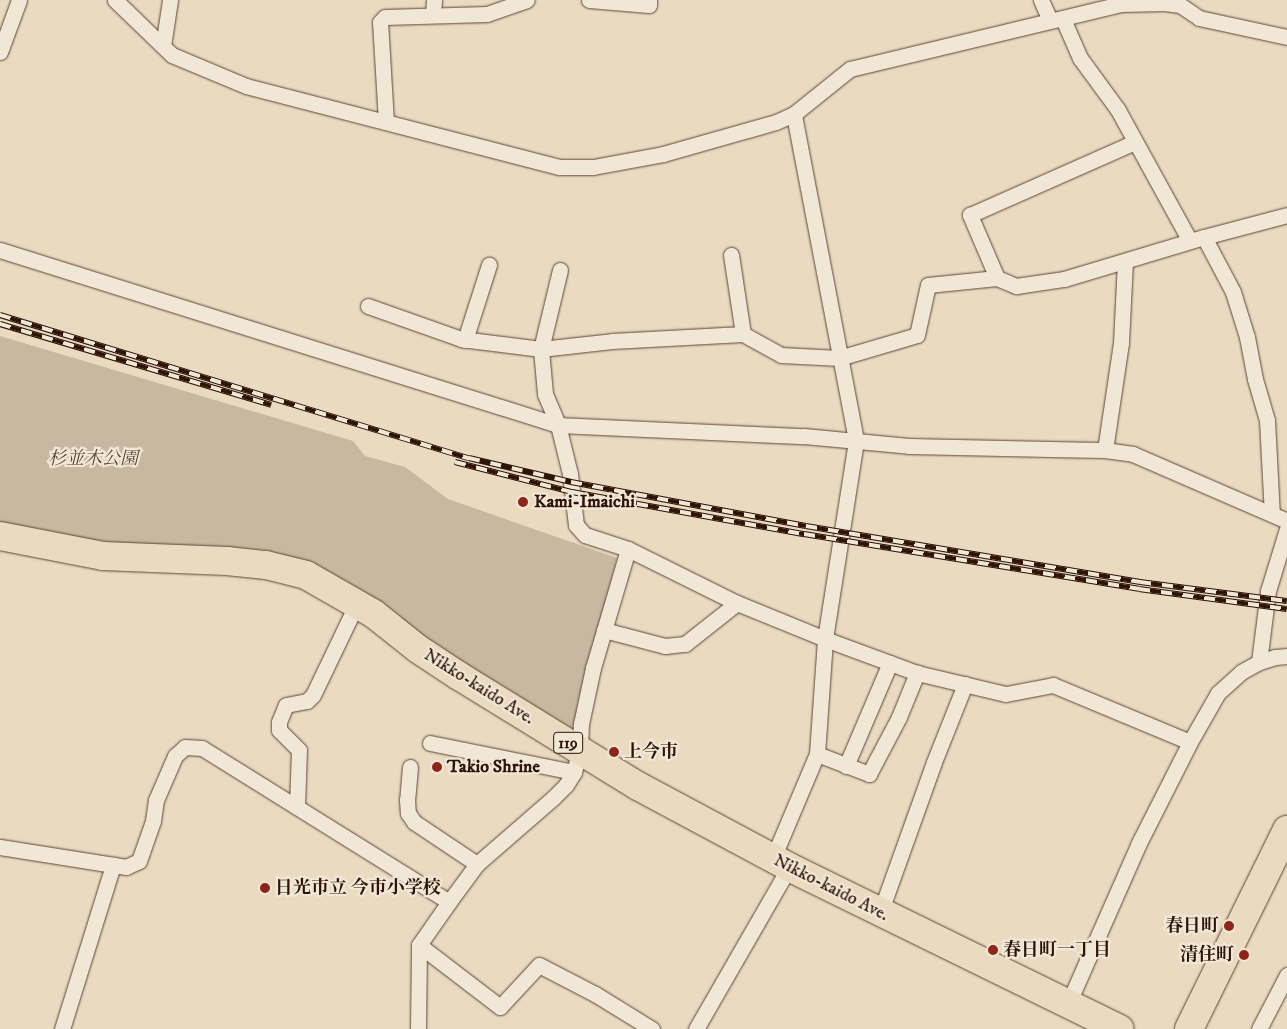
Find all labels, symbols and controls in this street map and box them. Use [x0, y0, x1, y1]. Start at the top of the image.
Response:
park label: 杉並木公園 [48, 448, 138, 470]
place label: Kami-Imaichi [534, 491, 635, 513]
marker: Kami-Imaichi [516, 495, 530, 509]
street label: Nikko-kaido Ave. [420, 644, 538, 730]
road number: 119 [553, 730, 583, 756]
place label: 上今市 [624, 741, 678, 763]
marker: 上今市 [608, 746, 620, 758]
place label: Takio Shrine [447, 756, 540, 778]
marker: Takio Shrine [431, 761, 443, 773]
street label: Nikko-kaido Ave. [770, 850, 892, 926]
place label: 日光市立 今市小学校 [275, 877, 441, 899]
marker: 日光市立 今市小学校 [259, 882, 271, 894]
place label: 春日町 [1165, 915, 1219, 937]
marker: 春日町 [1223, 920, 1235, 932]
place label: 春日町一丁目 [1003, 939, 1111, 961]
marker: 春日町一丁目 [987, 944, 999, 956]
place label: 清住町 [1180, 944, 1234, 966]
marker: 清住町 [1238, 949, 1250, 961]

